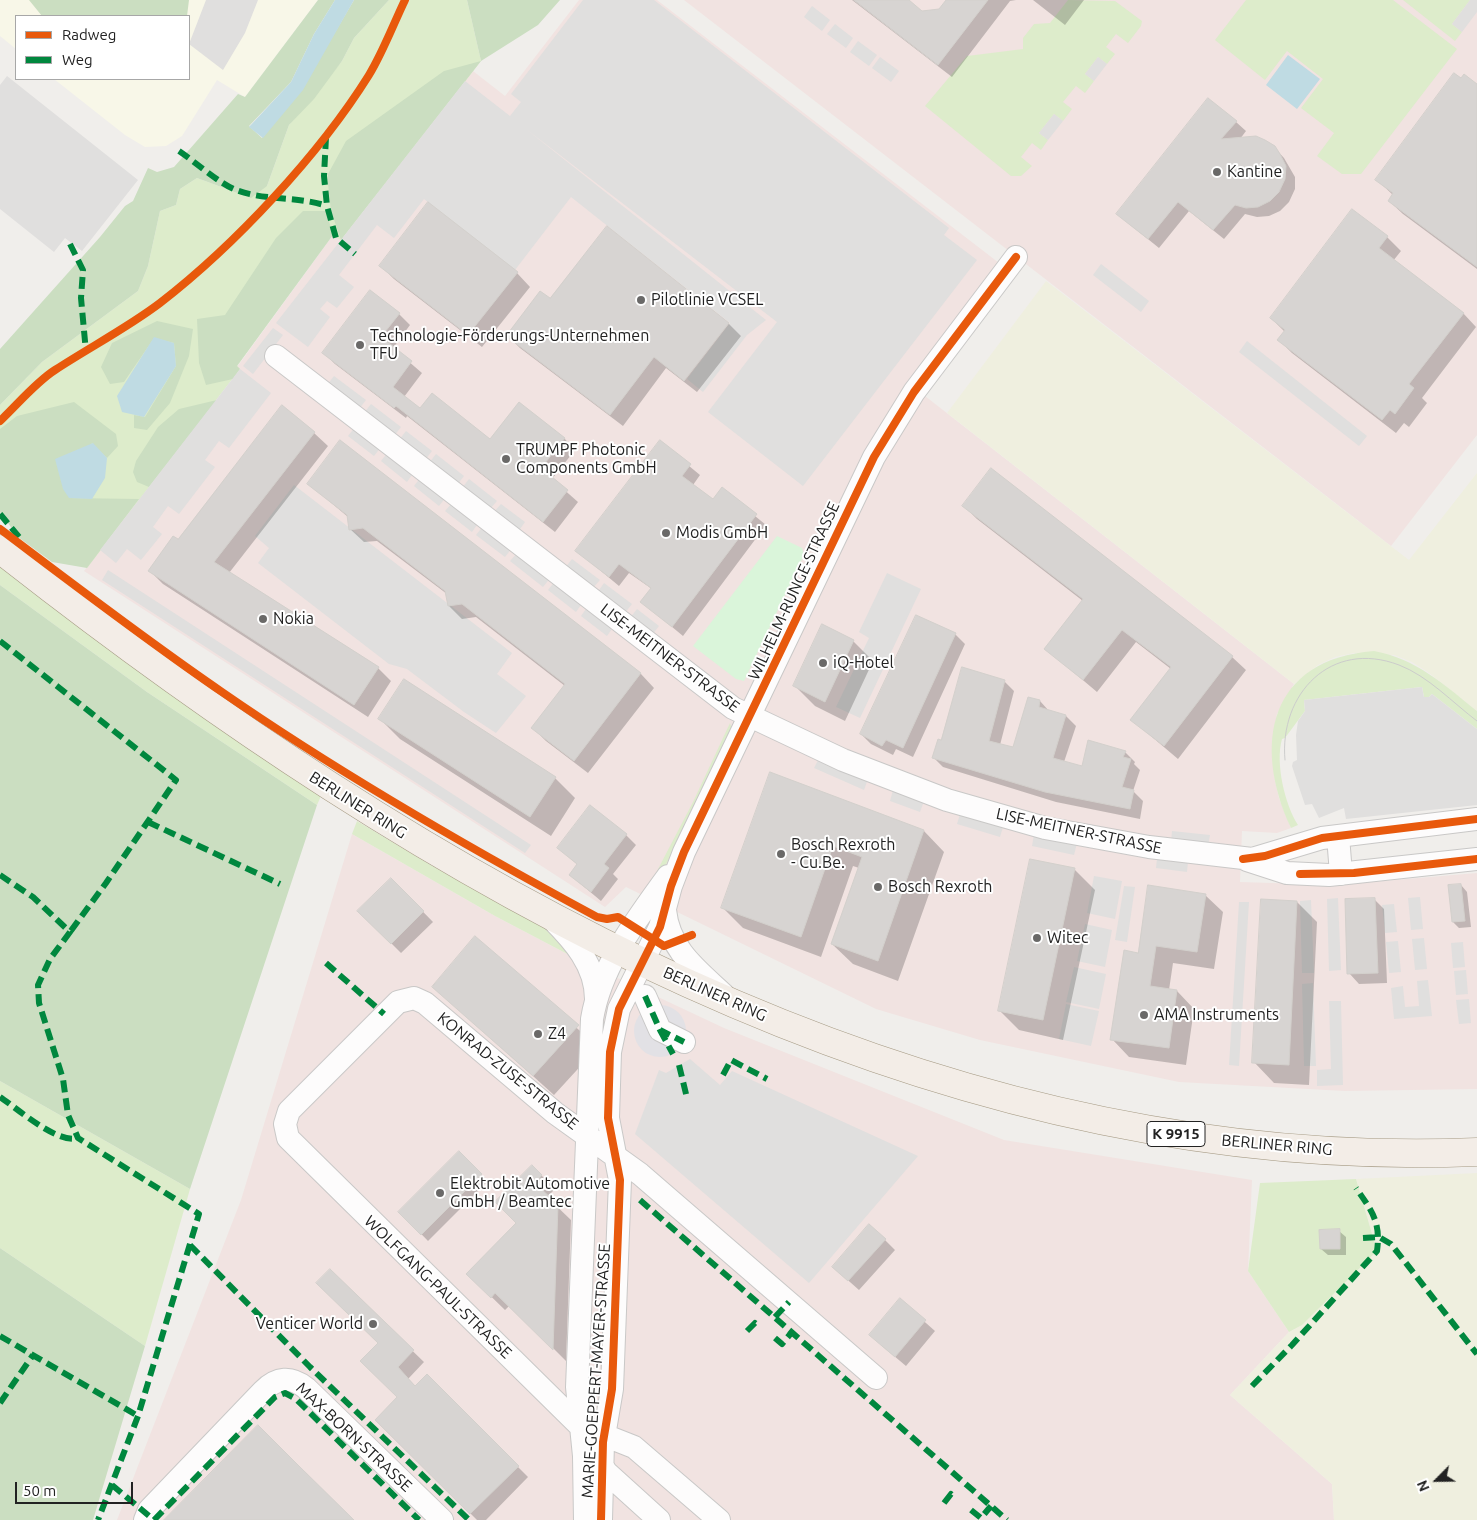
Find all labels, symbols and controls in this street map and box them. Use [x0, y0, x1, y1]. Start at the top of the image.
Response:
legend [15, 15, 190, 80]
text: Radweg [62, 26, 116, 43]
text: Weg [62, 51, 93, 68]
place label: Kantine [1227, 162, 1282, 182]
marker: Kantine [1211, 166, 1223, 178]
place label: Pilotlinie VCSEL [651, 290, 763, 310]
marker: Pilotlinie VCSEL [635, 294, 647, 306]
place label: Technologie-Förderungs-Unternehmen TFU [370, 326, 649, 364]
marker: Technologie-Förderungs-Unternehmen TFU [354, 339, 366, 351]
place label: TRUMPF Photonic Components GmbH [516, 440, 657, 478]
marker: TRUMPF Photonic Components GmbH [500, 453, 512, 465]
street label: WILHELM-RUNGE-STRASSE [744, 499, 844, 683]
place label: Modis GmbH [676, 523, 768, 543]
marker: Modis GmbH [660, 527, 672, 539]
street label: LISE-MEITNER-STRASSE [597, 599, 743, 717]
place label: Nokia [273, 609, 314, 629]
marker: Nokia [257, 613, 269, 625]
place label: iQ-Hotel [833, 653, 894, 673]
marker: iQ-Hotel [817, 657, 829, 669]
street label: BERLINER RING [306, 767, 410, 843]
street label: LISE-MEITNER-STRASSE [994, 804, 1164, 858]
place label: Bosch Rexroth - Cu.Be. [791, 835, 895, 873]
marker: Bosch Rexroth - Cu.Be. [775, 848, 787, 860]
place label: Bosch Rexroth [888, 877, 992, 897]
marker: Bosch Rexroth [872, 881, 884, 893]
place label: Witec [1047, 928, 1089, 948]
marker: Witec [1031, 932, 1043, 944]
street label: BERLINER RING [660, 963, 770, 1025]
place label: AMA Instruments [1154, 1005, 1279, 1025]
street label: KONRAD-ZUSE-STRASSE [434, 1008, 582, 1134]
marker: AMA Instruments [1138, 1009, 1150, 1021]
place label: Z4 [548, 1024, 566, 1044]
marker: Z4 [532, 1028, 544, 1040]
road number: K 9915 [1147, 1122, 1205, 1146]
street label: BERLINER RING [1221, 1131, 1333, 1159]
place label: Elektrobit Automotive GmbH / Beamtec [450, 1174, 610, 1212]
marker: Elektrobit Automotive GmbH / Beamtec [434, 1187, 446, 1199]
street label: WOLFGANG-PAUL-STRASSE [360, 1211, 516, 1363]
street label: MARIE-GOEPPERT-MAYER-STRASSE [578, 1243, 614, 1499]
place label: Venticer World [256, 1314, 363, 1334]
marker: Venticer World [367, 1318, 379, 1330]
street label: MAX-BORN-STRASSE [292, 1378, 416, 1496]
north arrow [1412, 1455, 1462, 1505]
scale bar [18, 1472, 135, 1504]
text: N [1414, 1478, 1433, 1494]
text: 50 m [23, 1482, 56, 1499]

